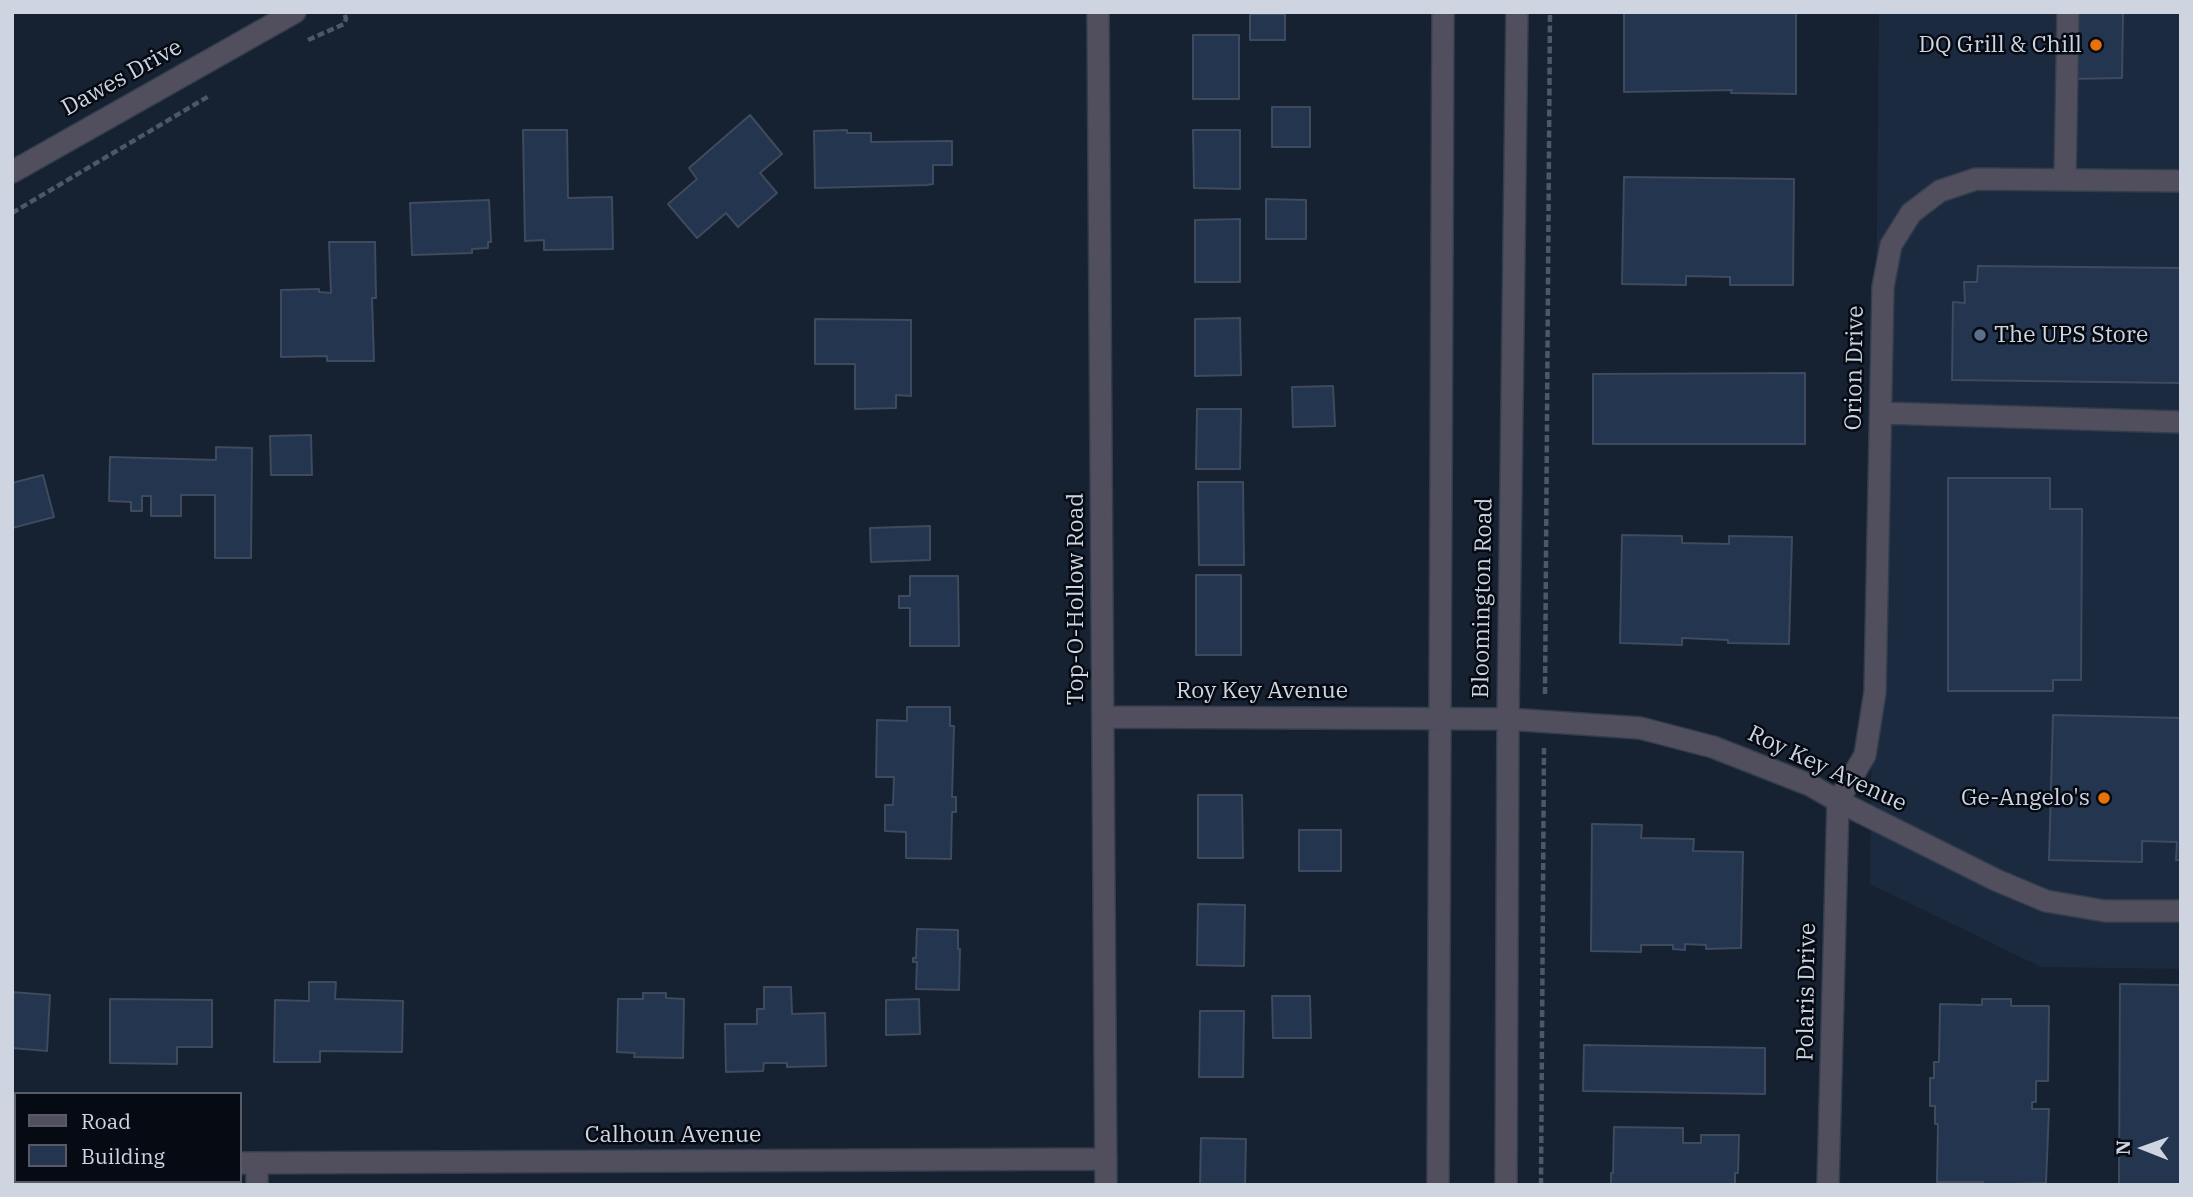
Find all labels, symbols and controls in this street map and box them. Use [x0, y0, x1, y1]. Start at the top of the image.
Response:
place label: DQ Grill & Chill [1919, 31, 2082, 59]
street label: Dawes Drive [57, 34, 187, 122]
marker: DQ Grill & Chill [2088, 37, 2104, 53]
street label: Orion Drive [1840, 305, 1870, 431]
place label: The UPS Store [1994, 321, 2148, 349]
marker: The UPS Store [1972, 327, 1988, 343]
street label: Top-O-Hollow Road [1062, 493, 1090, 705]
street label: Bloomington Road [1467, 497, 1499, 699]
street label: Roy Key Avenue [1176, 677, 1348, 705]
street label: Roy Key Avenue [1743, 720, 1911, 818]
place label: Ge-Angelo's [1961, 784, 2090, 812]
marker: Ge-Angelo's [2096, 790, 2112, 806]
street label: Polaris Drive [1792, 923, 1822, 1061]
legend [14, 1092, 242, 1183]
text: Road [81, 1107, 131, 1135]
north arrow [2109, 1113, 2179, 1183]
street label: Calhoun Avenue [585, 1121, 761, 1149]
text: N [2111, 1140, 2135, 1155]
text: Building [81, 1142, 165, 1170]

